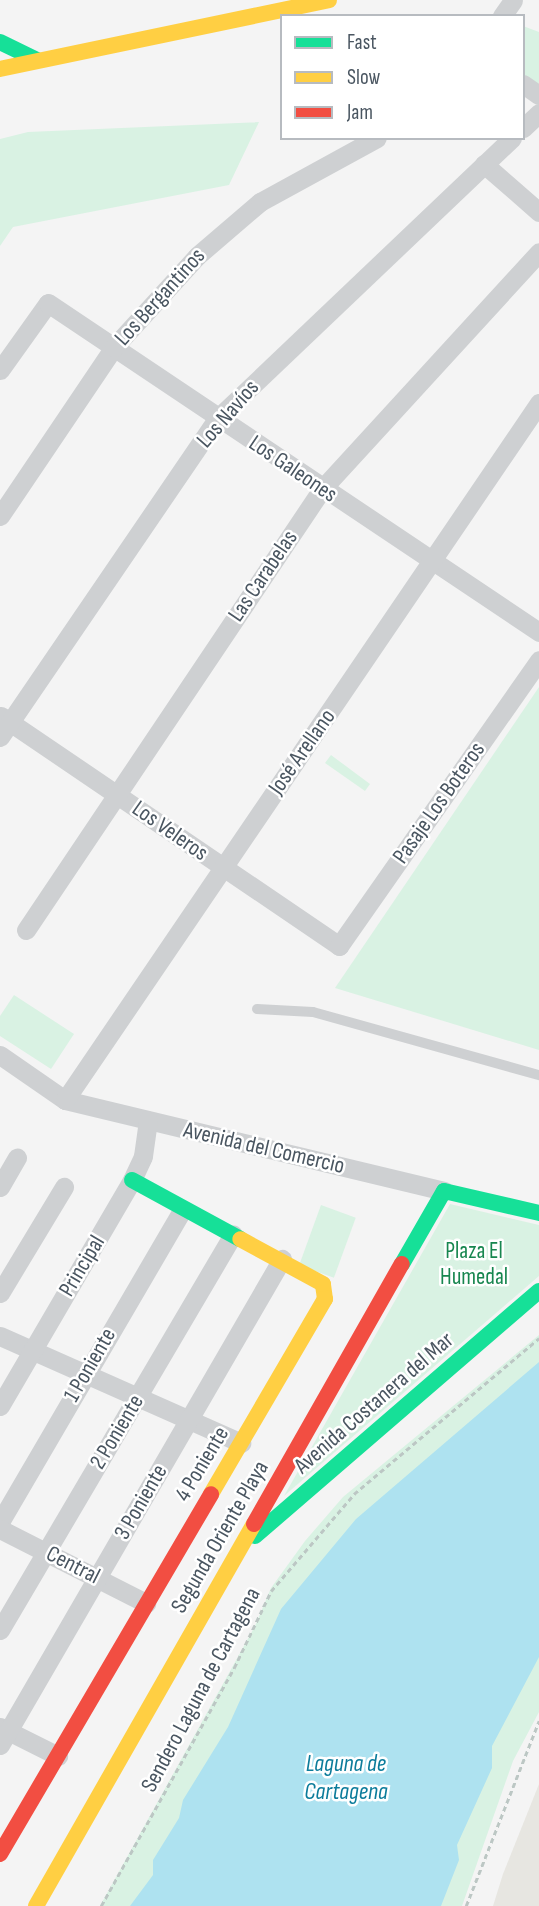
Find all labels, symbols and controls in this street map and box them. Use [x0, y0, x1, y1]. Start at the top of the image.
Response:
legend [280, 14, 525, 140]
text: Fast [347, 30, 377, 55]
text: Slow [347, 65, 380, 90]
text: Jam [347, 100, 373, 125]
street label: Los Bergantinos [109, 242, 211, 352]
street label: Los Navíos [191, 374, 265, 454]
street label: Los Galeones [244, 430, 342, 508]
street label: Las Carabelas [222, 525, 304, 627]
street label: José Arellano [263, 704, 341, 800]
street label: Pasaje Los Boteros [387, 737, 491, 869]
street label: Los Veleros [127, 795, 213, 867]
street label: Avenida del Comercio [181, 1116, 347, 1180]
street label: Principal [53, 1230, 111, 1302]
park label: Plaza El Humedal [440, 1237, 508, 1291]
street label: 1 Poniente [58, 1323, 122, 1407]
street label: Avenida Costanera del Mar [289, 1326, 459, 1480]
street label: 2 Poniente [84, 1390, 150, 1474]
street label: 4 Poniente [169, 1422, 235, 1506]
street label: Segunda Oriente Playa [165, 1456, 275, 1618]
street label: 3 Poniente [109, 1460, 173, 1544]
street label: Central [42, 1540, 104, 1590]
street label: Sendero Laguna de Cartagena [135, 1583, 267, 1797]
water label: Laguna de Cartagena [304, 1750, 388, 1806]

